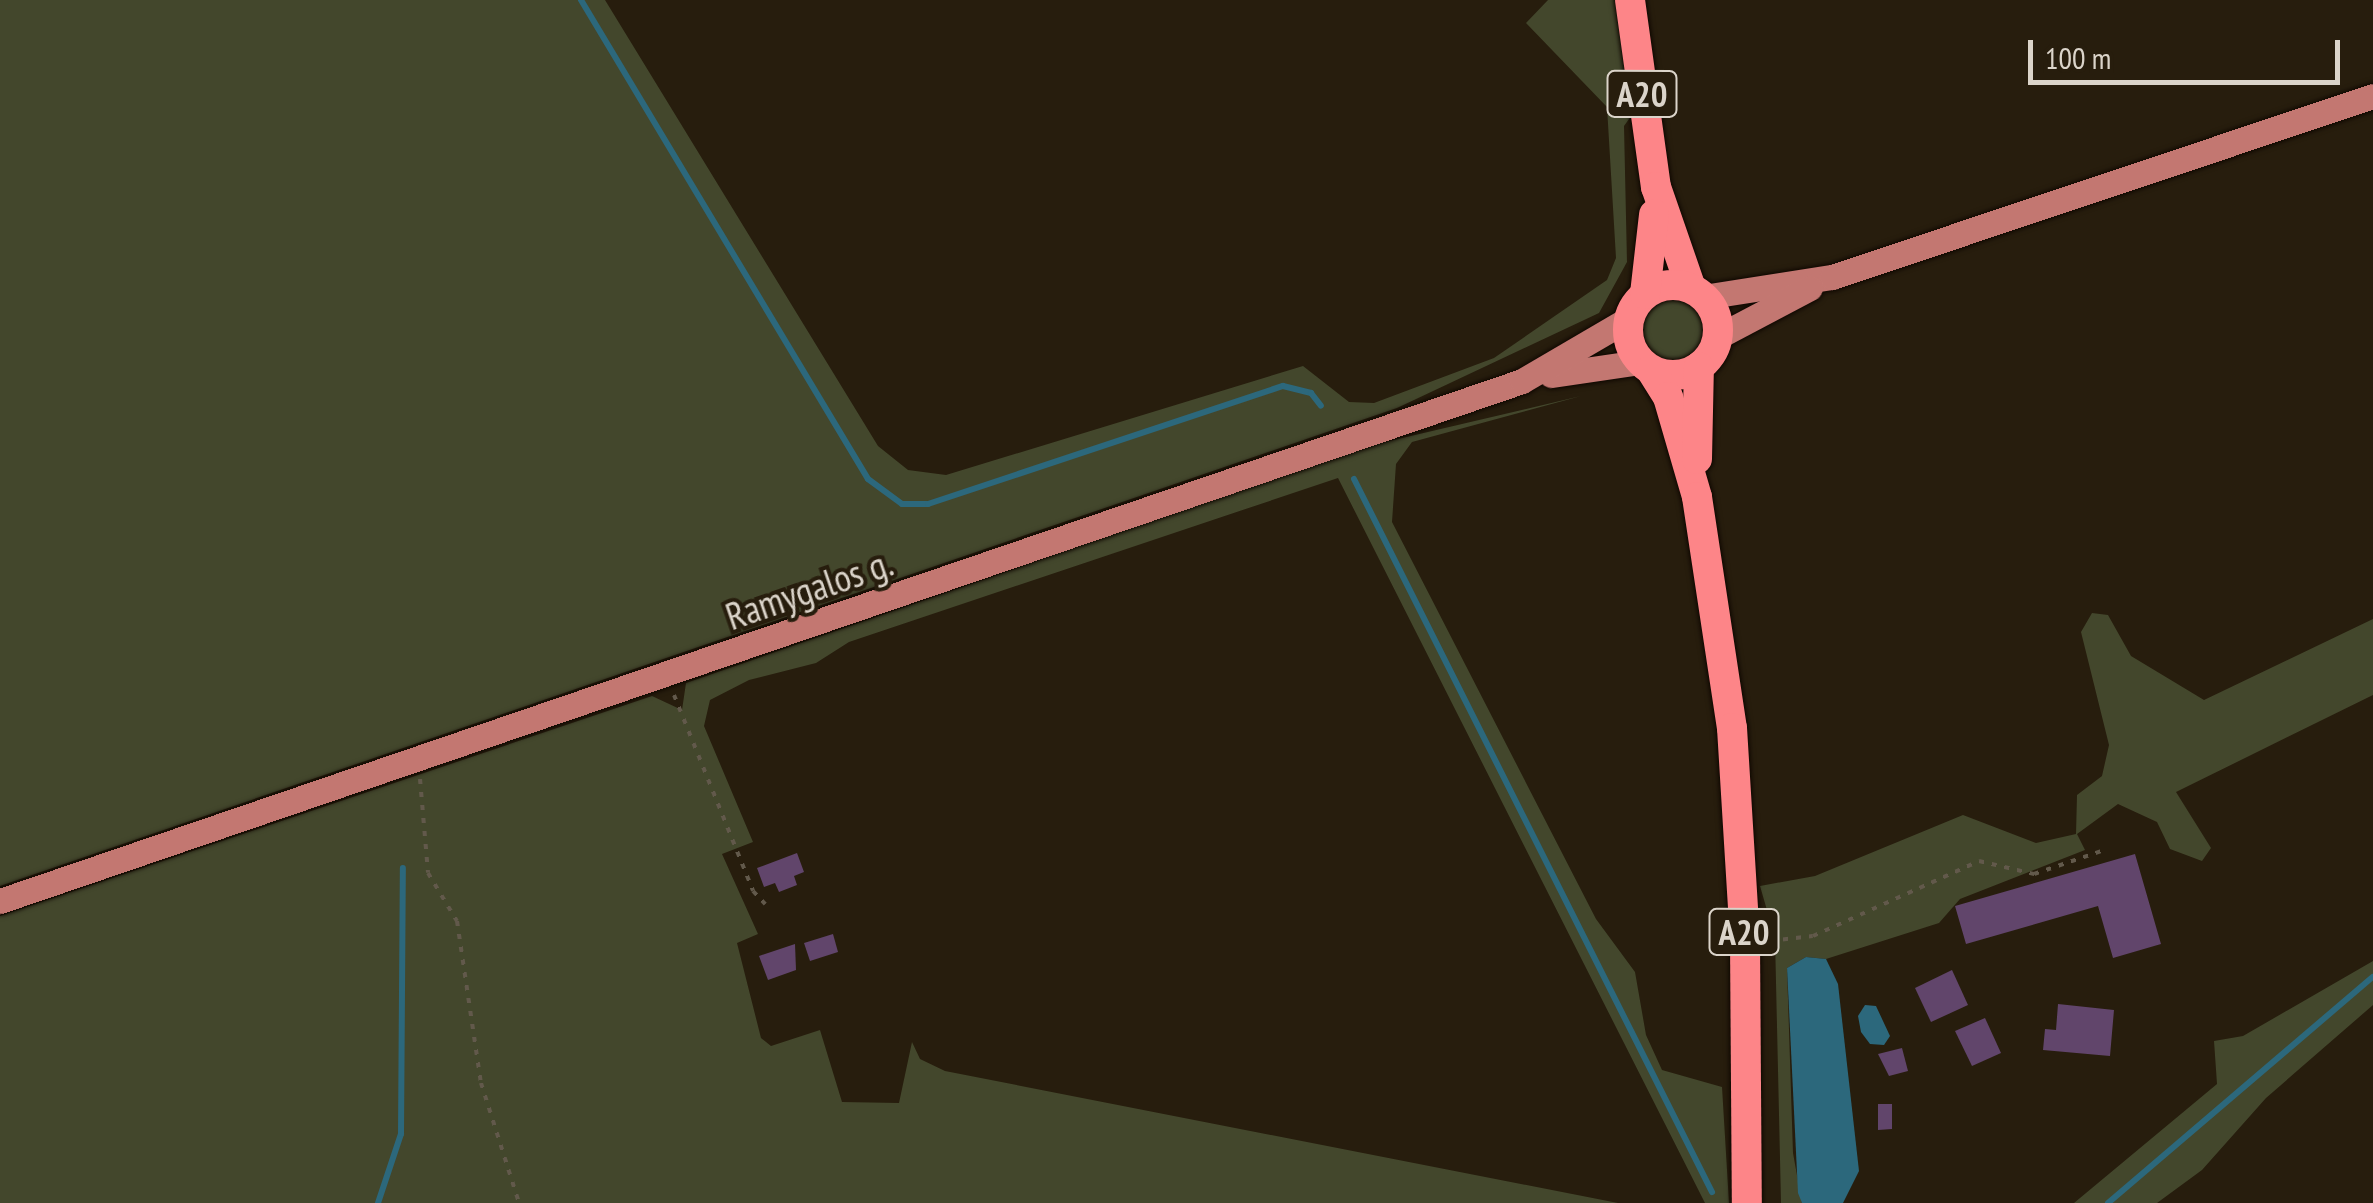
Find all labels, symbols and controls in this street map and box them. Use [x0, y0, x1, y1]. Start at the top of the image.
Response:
scale bar [2033, 20, 2346, 82]
text: 100 m [2045, 38, 2111, 77]
road number: A20 [1604, 64, 1680, 124]
street label: Ramygalos g. [720, 539, 898, 639]
road number: A20 [1706, 902, 1782, 962]

